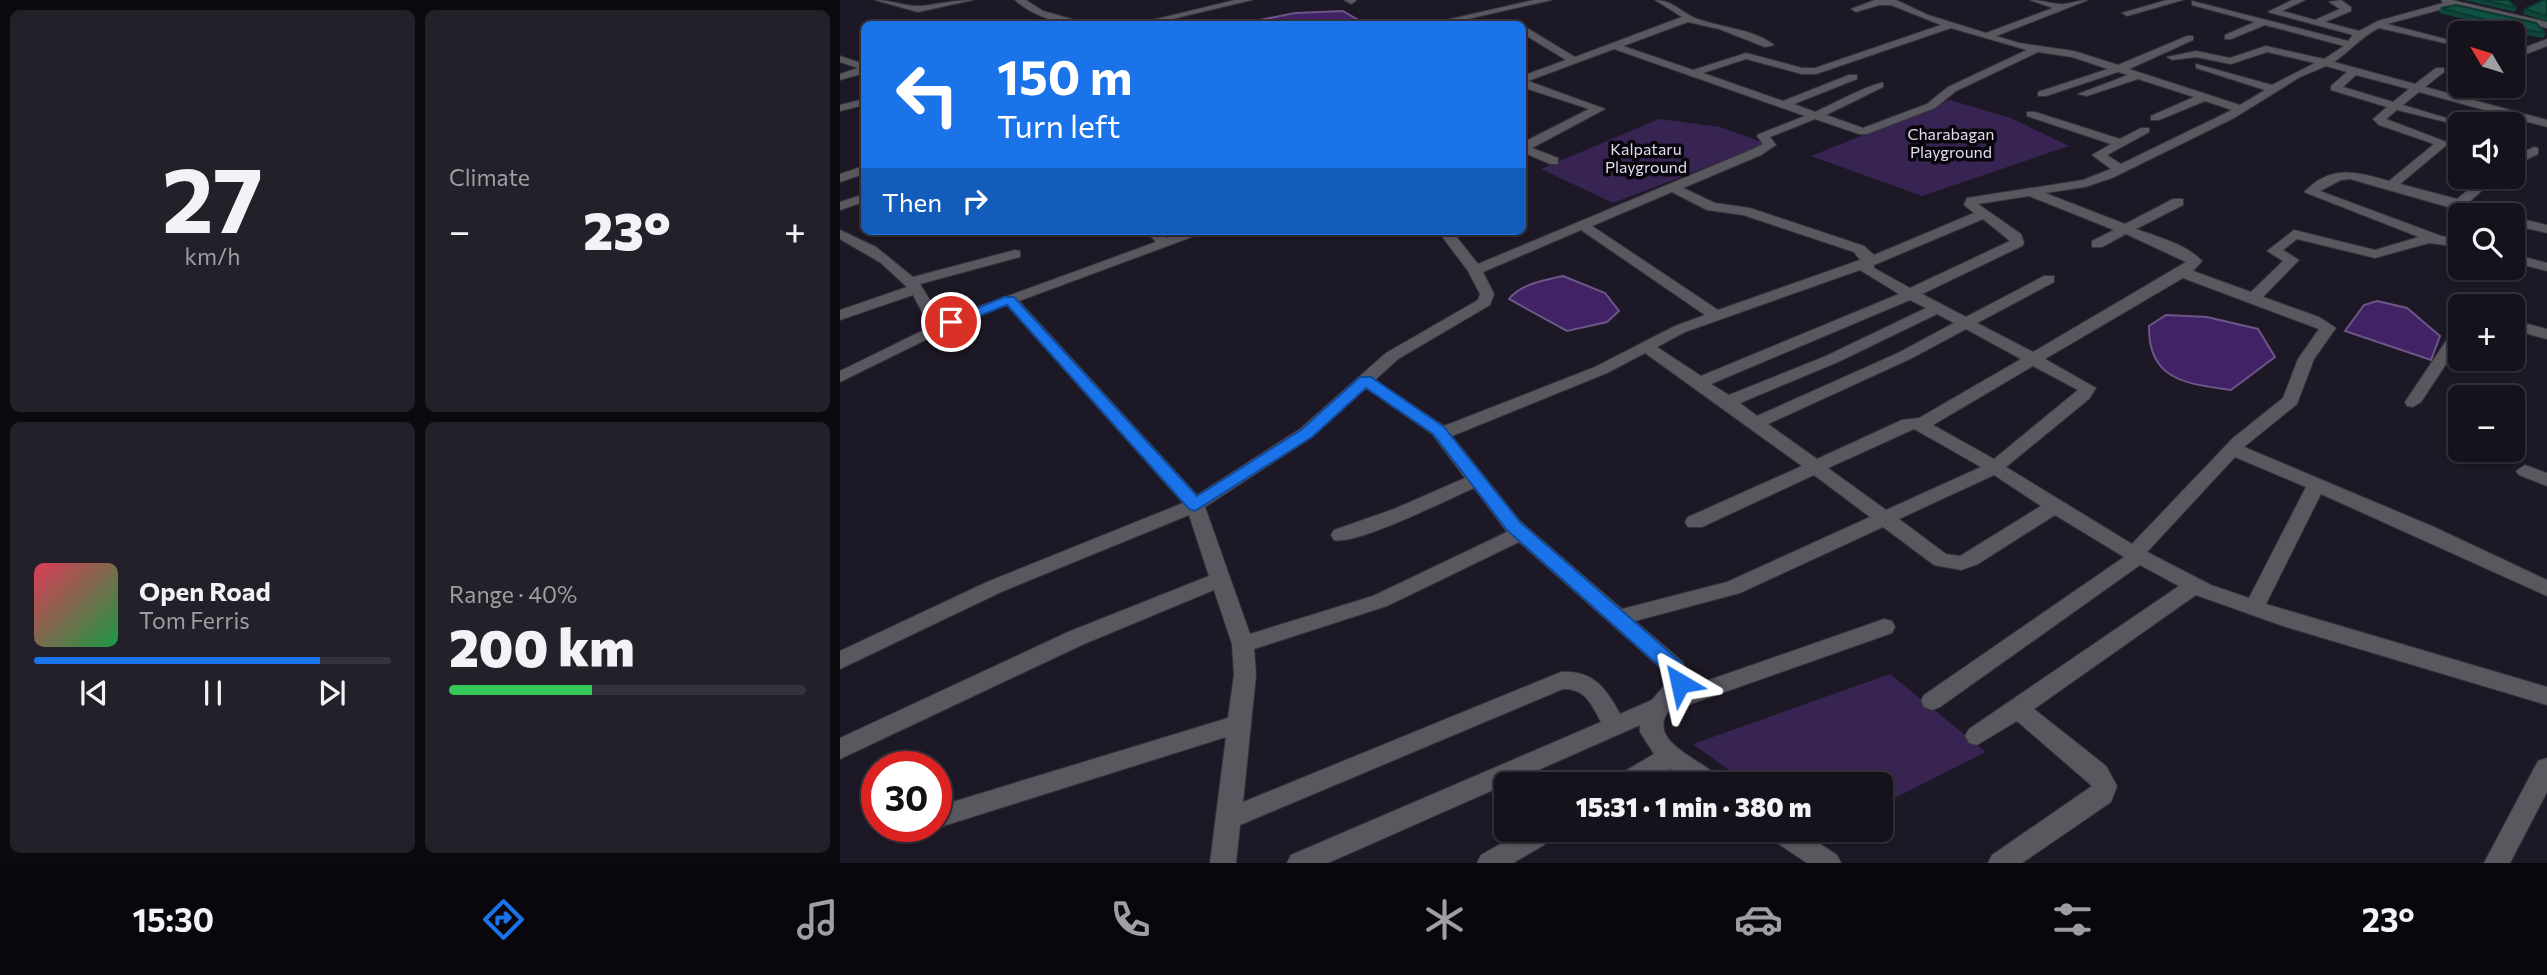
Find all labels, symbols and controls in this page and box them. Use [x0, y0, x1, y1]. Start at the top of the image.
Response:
north arrow [2448, 21, 2525, 98]
map controls [2448, 21, 2525, 462]
text: 150 m [997, 45, 1132, 105]
icon: left [882, 49, 973, 140]
text: Turn left [997, 105, 1121, 145]
button: sound [2448, 112, 2525, 189]
park label: Charabagan Playground [1907, 124, 1995, 161]
park label: Kalpataru Playground [1605, 139, 1687, 176]
text: 27 [162, 140, 263, 252]
text: Climate [449, 163, 530, 191]
icon: right [956, 182, 994, 220]
text: Then [882, 186, 942, 217]
text: 23° [583, 197, 671, 261]
button: search [2448, 203, 2525, 280]
text: − [449, 206, 471, 253]
text: + [784, 206, 806, 253]
text: km/h [185, 242, 240, 270]
pin [921, 292, 981, 352]
button: + [2448, 294, 2525, 371]
icon: arrive [932, 303, 970, 341]
button: − [2448, 385, 2525, 462]
text: Open Road [139, 575, 271, 606]
text: Range · 40% [449, 580, 577, 608]
text: Tom Ferris [139, 606, 250, 634]
text: 200 km [449, 614, 635, 678]
position arrow [1643, 646, 1717, 720]
icon: previous [75, 674, 113, 712]
icon: pause [194, 674, 232, 712]
icon: next [313, 674, 351, 712]
speed limit sign: 30 [861, 751, 952, 842]
text: 15:31 · 1 min · 380 m [1576, 791, 1811, 822]
icon: directions [479, 895, 528, 944]
icon: music [793, 895, 842, 944]
icon: phone [1106, 895, 1155, 944]
icon: climate [1420, 895, 1469, 944]
icon: car [1734, 895, 1783, 944]
icon: filters [2048, 895, 2097, 944]
text: 15:30 [132, 899, 214, 939]
text: 23° [2362, 899, 2415, 939]

